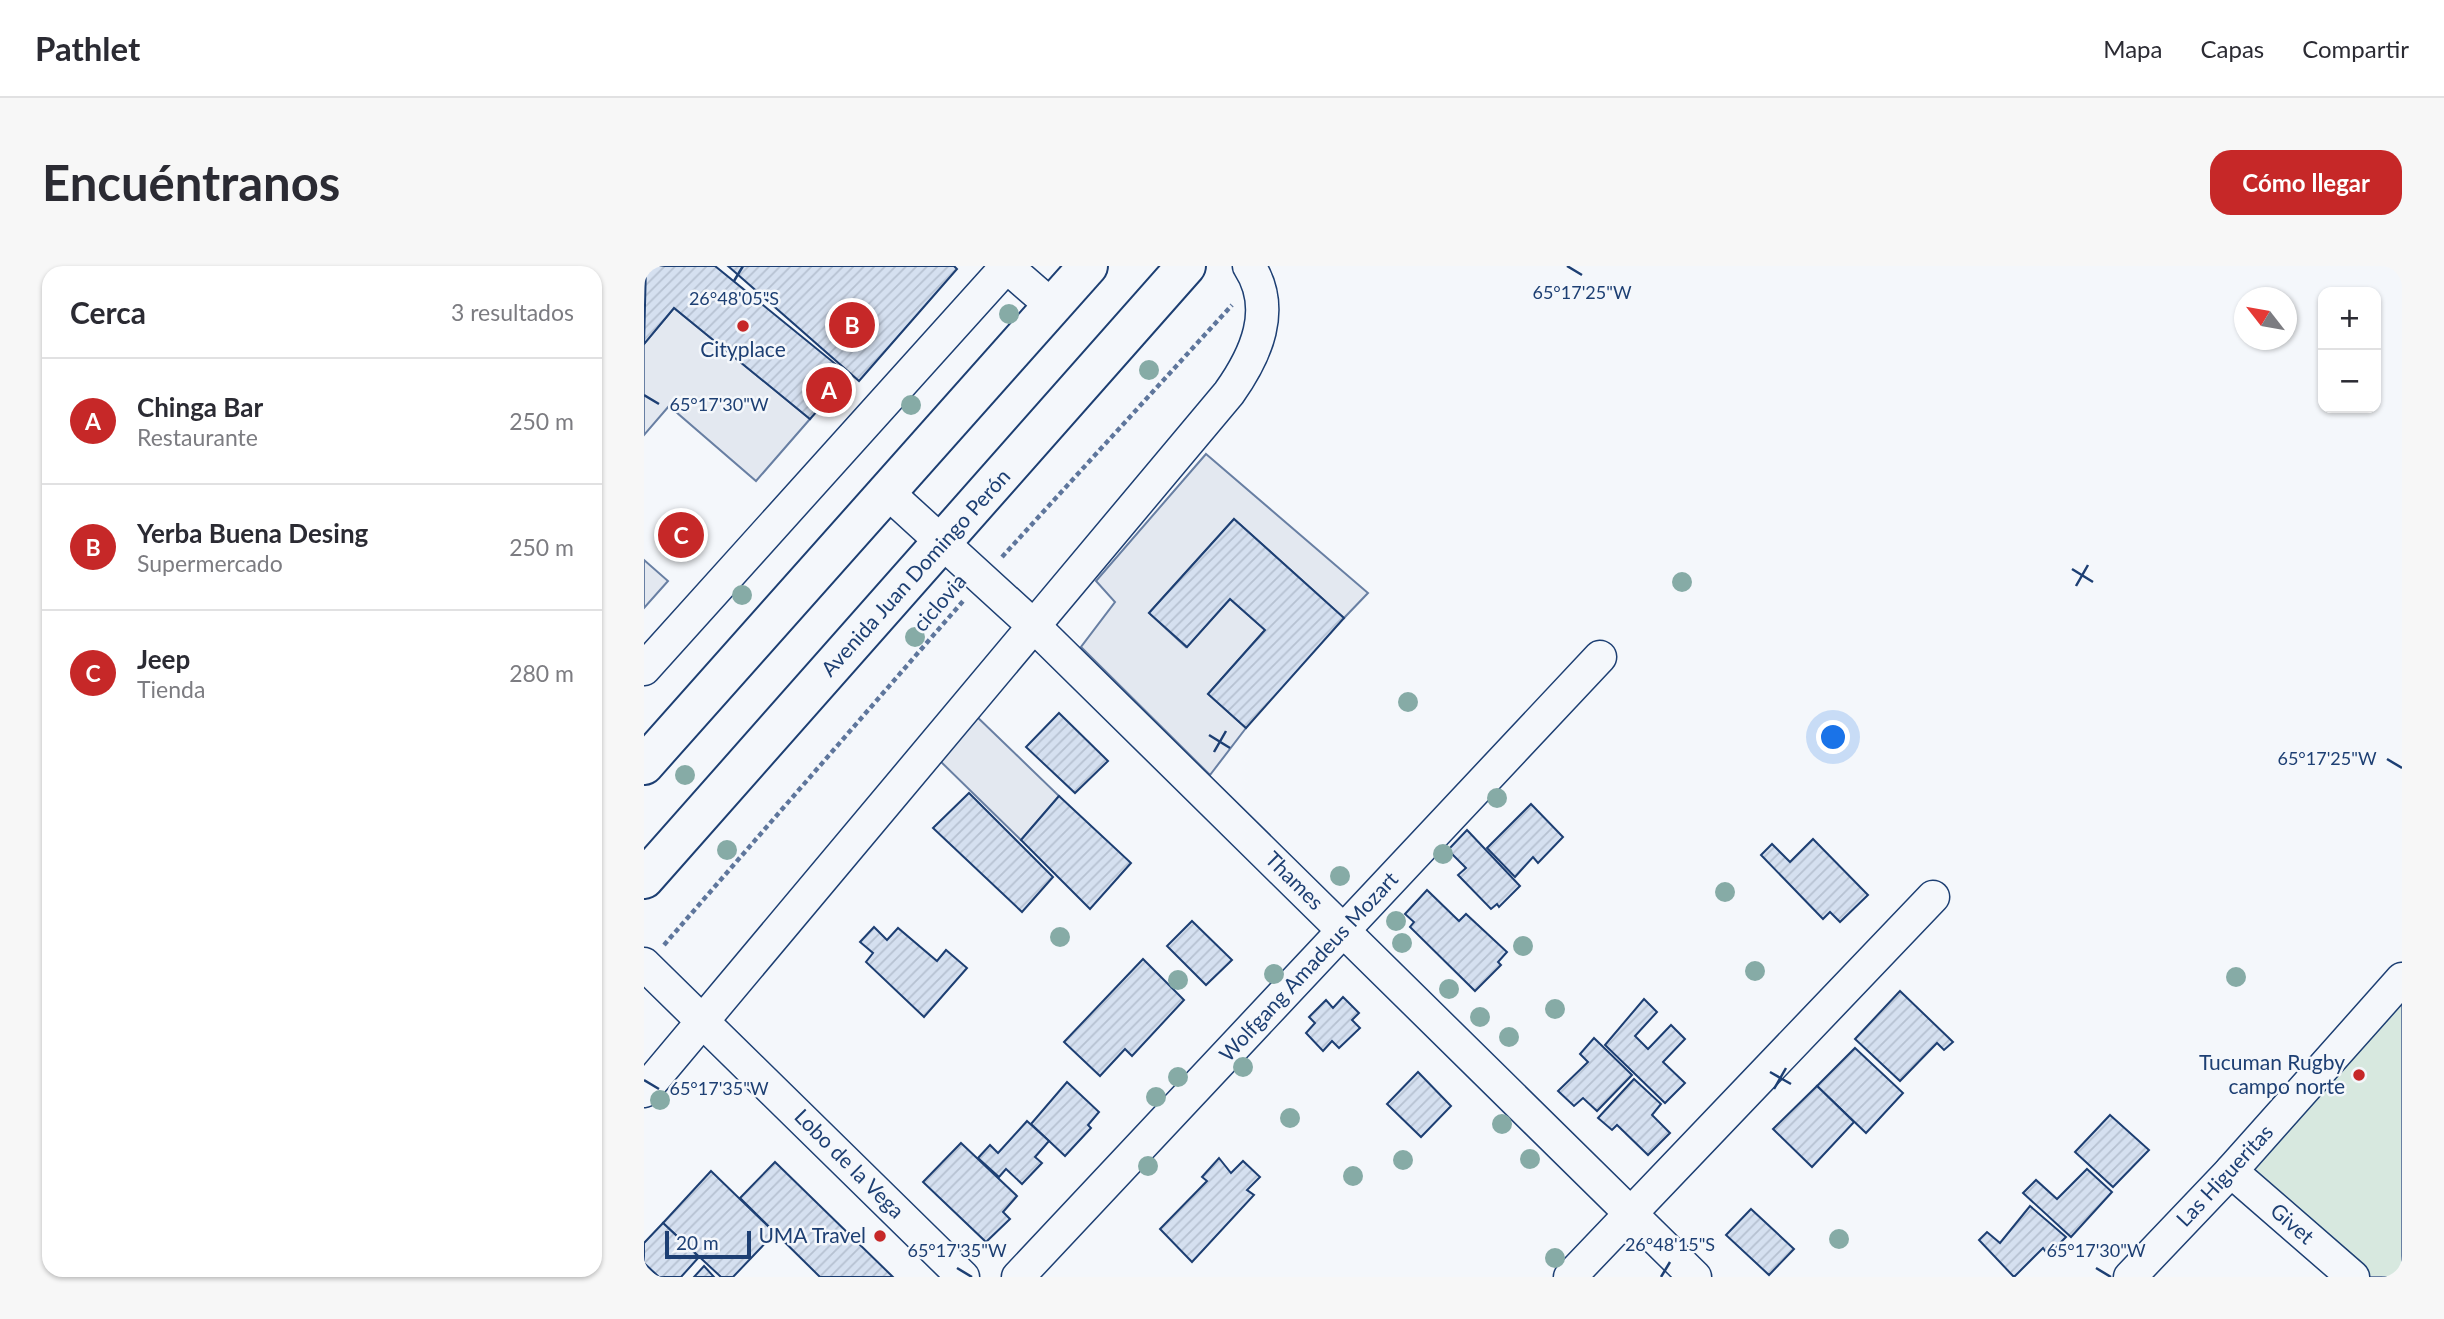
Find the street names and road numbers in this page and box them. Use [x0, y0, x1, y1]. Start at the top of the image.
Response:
street label: Avenida Juan Domingo Perón [815, 463, 1015, 681]
street label: ciclovia [907, 568, 971, 636]
street label: Thames [1261, 846, 1329, 914]
street label: Wolfgang Amadeus Mozart [1213, 866, 1403, 1066]
street label: Lobo de la Vega [790, 1103, 910, 1223]
street label: Las Higueritas [2170, 1119, 2277, 1231]
street label: Givet [2266, 1197, 2320, 1249]

